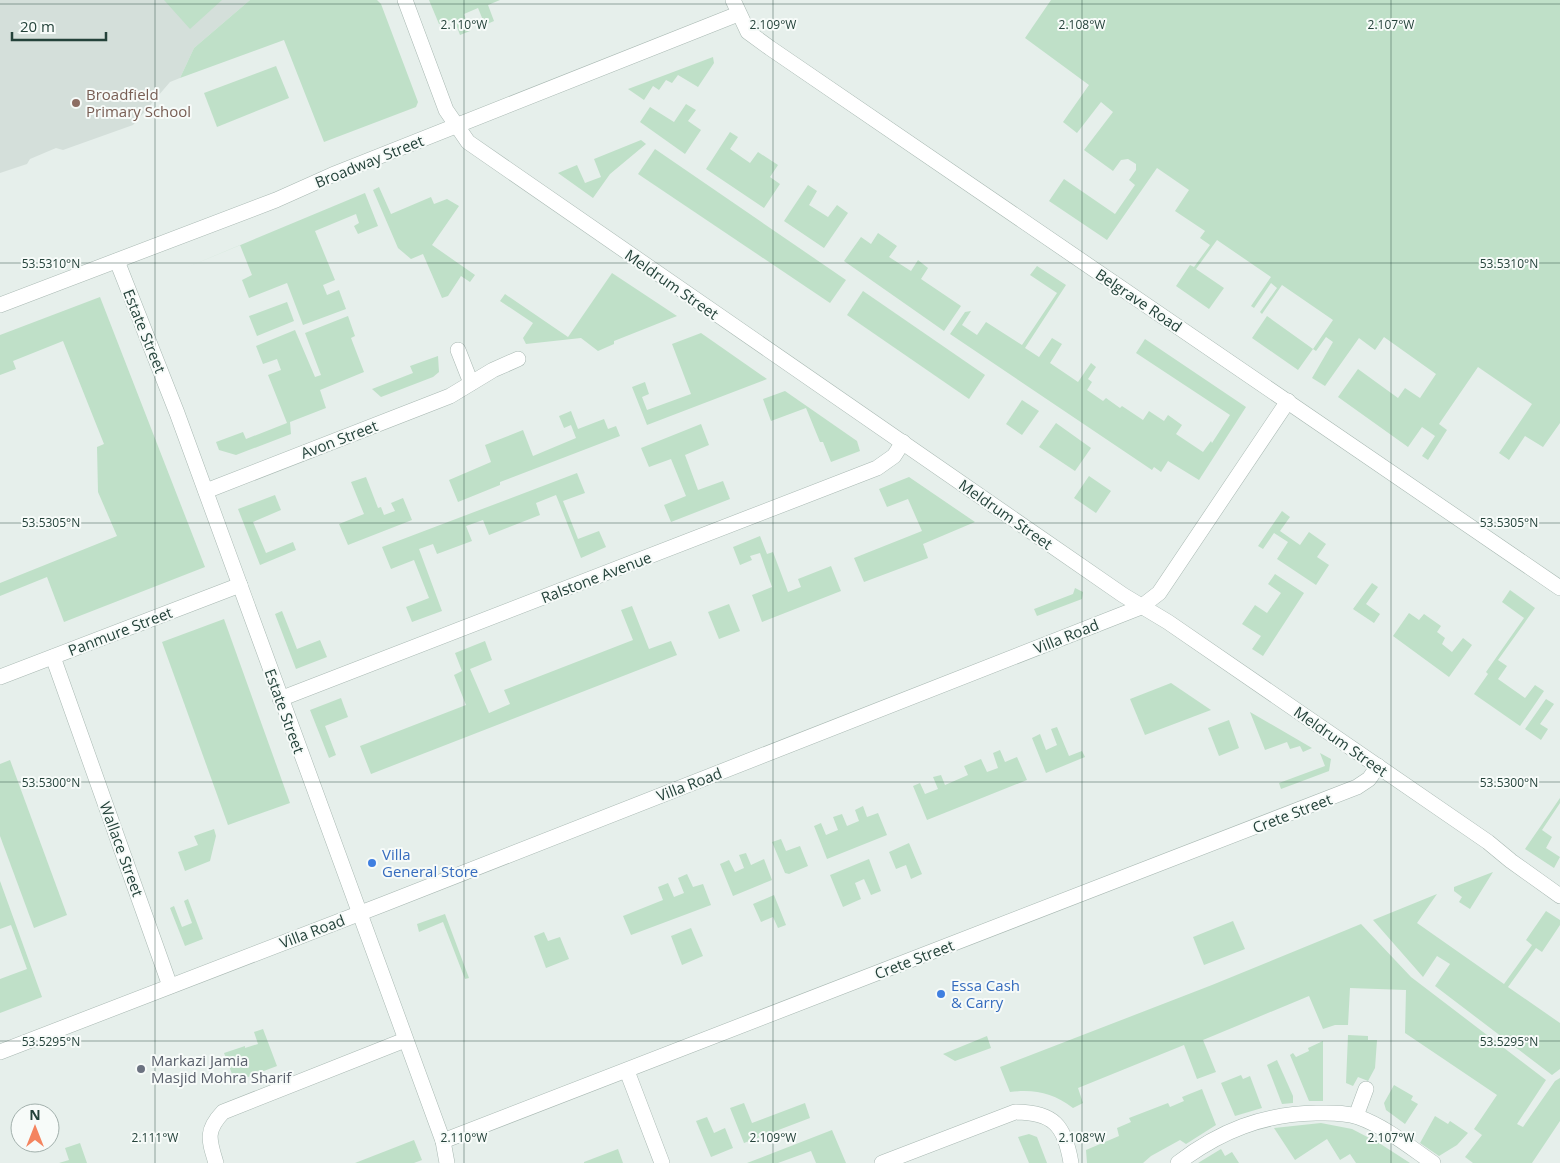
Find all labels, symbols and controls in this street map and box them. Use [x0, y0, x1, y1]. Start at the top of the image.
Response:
scale bar [12, 10, 106, 42]
text: 20 m [20, 16, 55, 36]
text: 2.110°W [441, 16, 487, 33]
text: 2.109°W [750, 16, 796, 33]
text: 2.108°W [1059, 16, 1105, 33]
text: 2.107°W [1368, 16, 1414, 33]
place label: Broadfield Primary School [86, 84, 191, 121]
marker: Broadfield Primary School [70, 97, 82, 109]
street label: Broadway Street [312, 130, 426, 192]
street label: Meldrum Street [621, 244, 723, 324]
text: 53.5310°N [22, 255, 80, 272]
text: 53.5310°N [1480, 255, 1538, 272]
street label: Belgrave Road [1092, 264, 1186, 336]
street label: Estate Street [119, 286, 171, 376]
street label: Avon Street [298, 415, 380, 463]
street label: Meldrum Street [955, 474, 1057, 554]
text: 53.5305°N [22, 514, 80, 531]
text: 53.5305°N [1480, 514, 1538, 531]
street label: Ralstone Avenue [538, 547, 654, 607]
street label: Panmure Street [65, 602, 175, 660]
street label: Villa Road [1031, 614, 1101, 658]
street label: Estate Street [260, 666, 310, 756]
street label: Meldrum Street [1290, 701, 1392, 781]
street label: Villa Road [654, 762, 724, 806]
text: 53.5300°N [22, 774, 80, 791]
text: 53.5300°N [1480, 774, 1538, 791]
street label: Crete Street [1249, 789, 1335, 837]
street label: Wallace Street [96, 799, 148, 899]
place label: Villa General Store [382, 844, 478, 881]
marker: Villa General Store [366, 857, 378, 869]
street label: Villa Road [277, 909, 347, 953]
street label: Crete Street [871, 935, 957, 983]
place label: Essa Cash & Carry [951, 975, 1020, 1012]
marker: Essa Cash & Carry [935, 988, 947, 1000]
text: 53.5295°N [22, 1033, 80, 1050]
text: 53.5295°N [1480, 1033, 1538, 1050]
place label: Markazi Jamia Masjid Mohra Sharif [151, 1050, 292, 1087]
marker: Markazi Jamia Masjid Mohra Sharif [135, 1063, 147, 1075]
north arrow [10, 1103, 60, 1153]
text: N [29, 1105, 41, 1124]
text: 2.111°W [132, 1129, 178, 1146]
text: 2.110°W [441, 1129, 487, 1146]
text: 2.109°W [750, 1129, 796, 1146]
text: 2.108°W [1059, 1129, 1105, 1146]
text: 2.107°W [1368, 1129, 1414, 1146]

